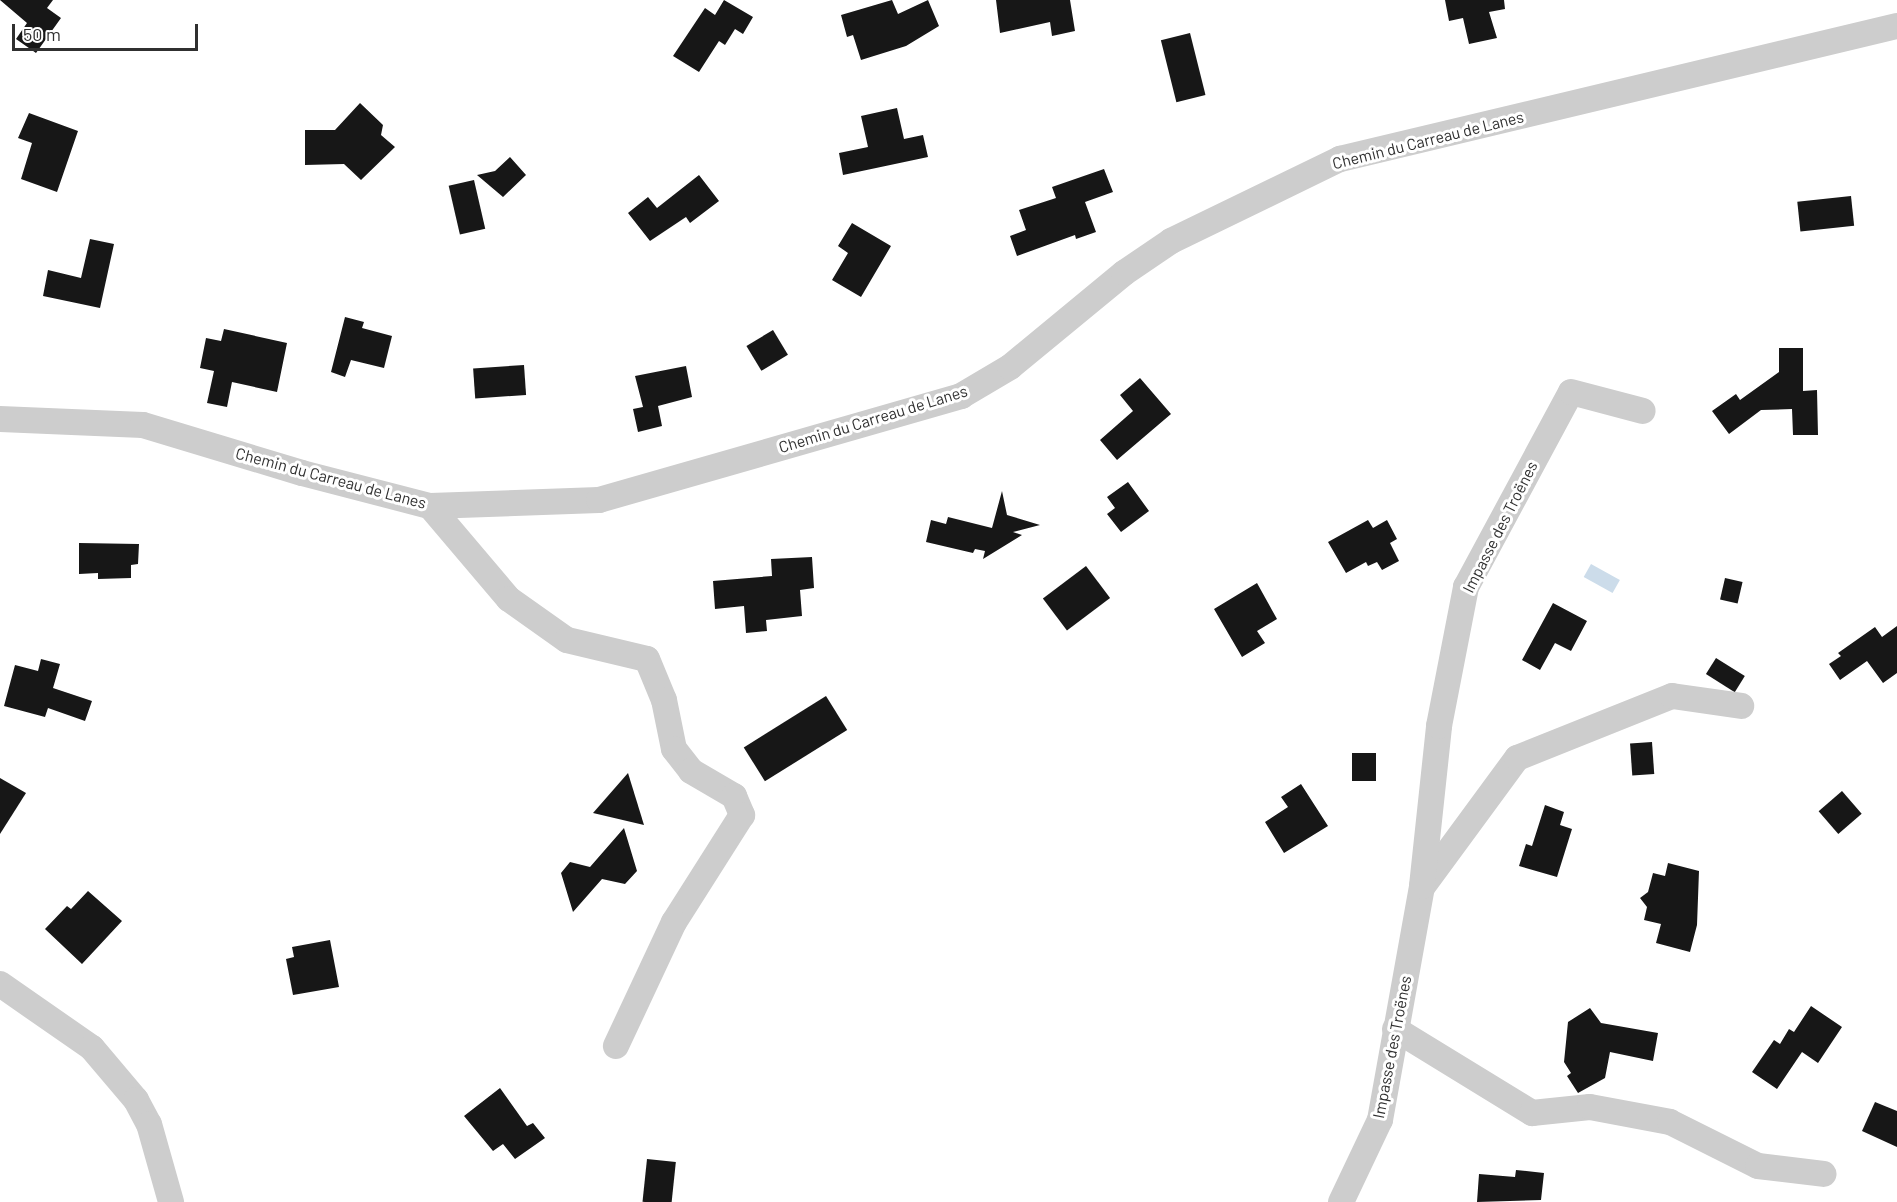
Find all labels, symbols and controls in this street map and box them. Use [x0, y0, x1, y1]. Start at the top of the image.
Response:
scale bar [15, 12, 201, 50]
text: 50 m [23, 23, 61, 45]
street label: Chemin du Carreau de Lanes [1330, 107, 1526, 173]
street label: Chemin du Carreau de Lanes [776, 381, 970, 457]
street label: Chemin du Carreau de Lanes [234, 443, 428, 513]
street label: Impasse des Troënes [1459, 458, 1541, 596]
street label: Impasse des Troënes [1369, 974, 1415, 1120]

